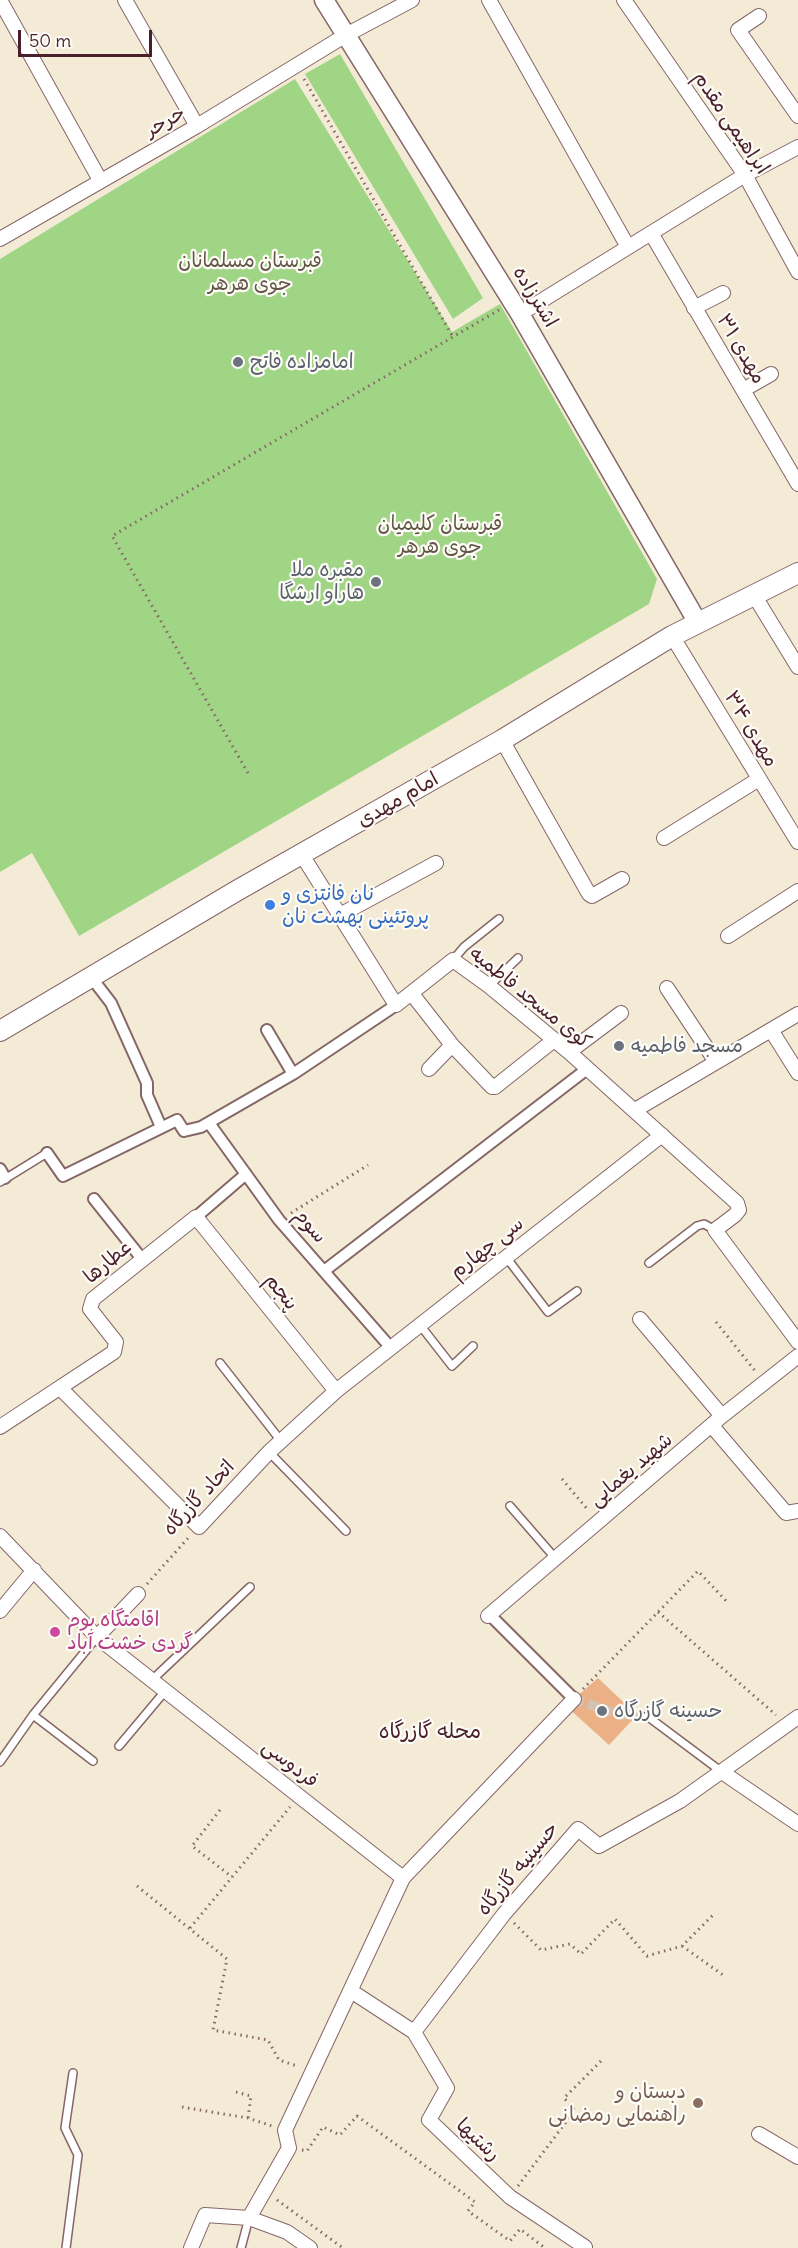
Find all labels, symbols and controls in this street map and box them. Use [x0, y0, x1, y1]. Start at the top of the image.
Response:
scale bar [21, 18, 154, 56]
text: 50 m [29, 29, 71, 52]
street label: ابراهیمی مقدم [688, 67, 774, 179]
street label: حرحر [141, 102, 189, 142]
park label: قبرستان مسلمانان جوی هرهر [178, 249, 322, 296]
street label: اشترزاده [507, 262, 563, 332]
street label: مهدی ۳۱ [711, 310, 771, 388]
place label: امامزاده فاتح [250, 350, 354, 374]
marker: امامزاده فاتح [231, 355, 245, 369]
park label: قبرستان کلیمیان جوی هرهر [378, 512, 502, 559]
place label: مقبره ملا هاراو ارشگا [279, 558, 364, 605]
marker: مقبره ملا هاراو ارشگا [369, 575, 383, 589]
street label: مهدی ۳۴ [719, 687, 783, 771]
street label: امام مهدی [353, 767, 443, 833]
place label: نان فانتزی و پروتئینی بهشت نان [282, 882, 429, 929]
marker: نان فانتزی و پروتئینی بهشت نان [263, 898, 277, 912]
street label: کوی مسجد فاطمیه [464, 942, 596, 1054]
place label: مسجد فاطمیه [631, 1034, 743, 1058]
marker: مسجد فاطمیه [612, 1039, 626, 1053]
street label: سوم [288, 1204, 332, 1248]
street label: سی چهارم [445, 1212, 529, 1284]
street label: عطارها [79, 1235, 137, 1289]
street label: پنجم [259, 1269, 303, 1315]
street label: شهید یغمایی [584, 1428, 678, 1512]
street label: اتحاد گازرگاه [158, 1455, 240, 1541]
place label: اقامتگاه بوم گردی خشت آباد [67, 1608, 193, 1655]
marker: اقامتگاه بوم گردی خشت آباد [48, 1625, 62, 1639]
place label: حسینه گازرگاه [614, 1699, 722, 1723]
marker: حسینه گازرگاه [595, 1704, 609, 1718]
district label: محله گازرگاه [379, 1719, 481, 1745]
street label: فردوسی [257, 1735, 323, 1793]
street label: حسینیه گازرگاه [472, 1817, 564, 1921]
place label: دبستان و راهنمایی رمضانی [548, 2080, 686, 2127]
marker: دبستان و راهنمایی رمضانی [691, 2096, 705, 2110]
street label: رشتیها [451, 2113, 505, 2167]

